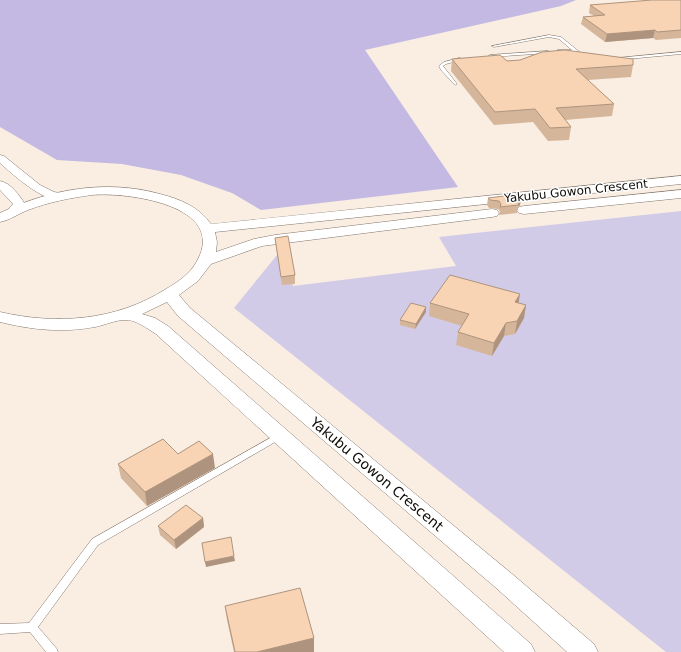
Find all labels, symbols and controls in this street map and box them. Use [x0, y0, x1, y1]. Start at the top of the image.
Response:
street label: Yakubu Gowon Crescent [502, 176, 649, 206]
street label: Yakubu Gowon Crescent [307, 413, 447, 535]

